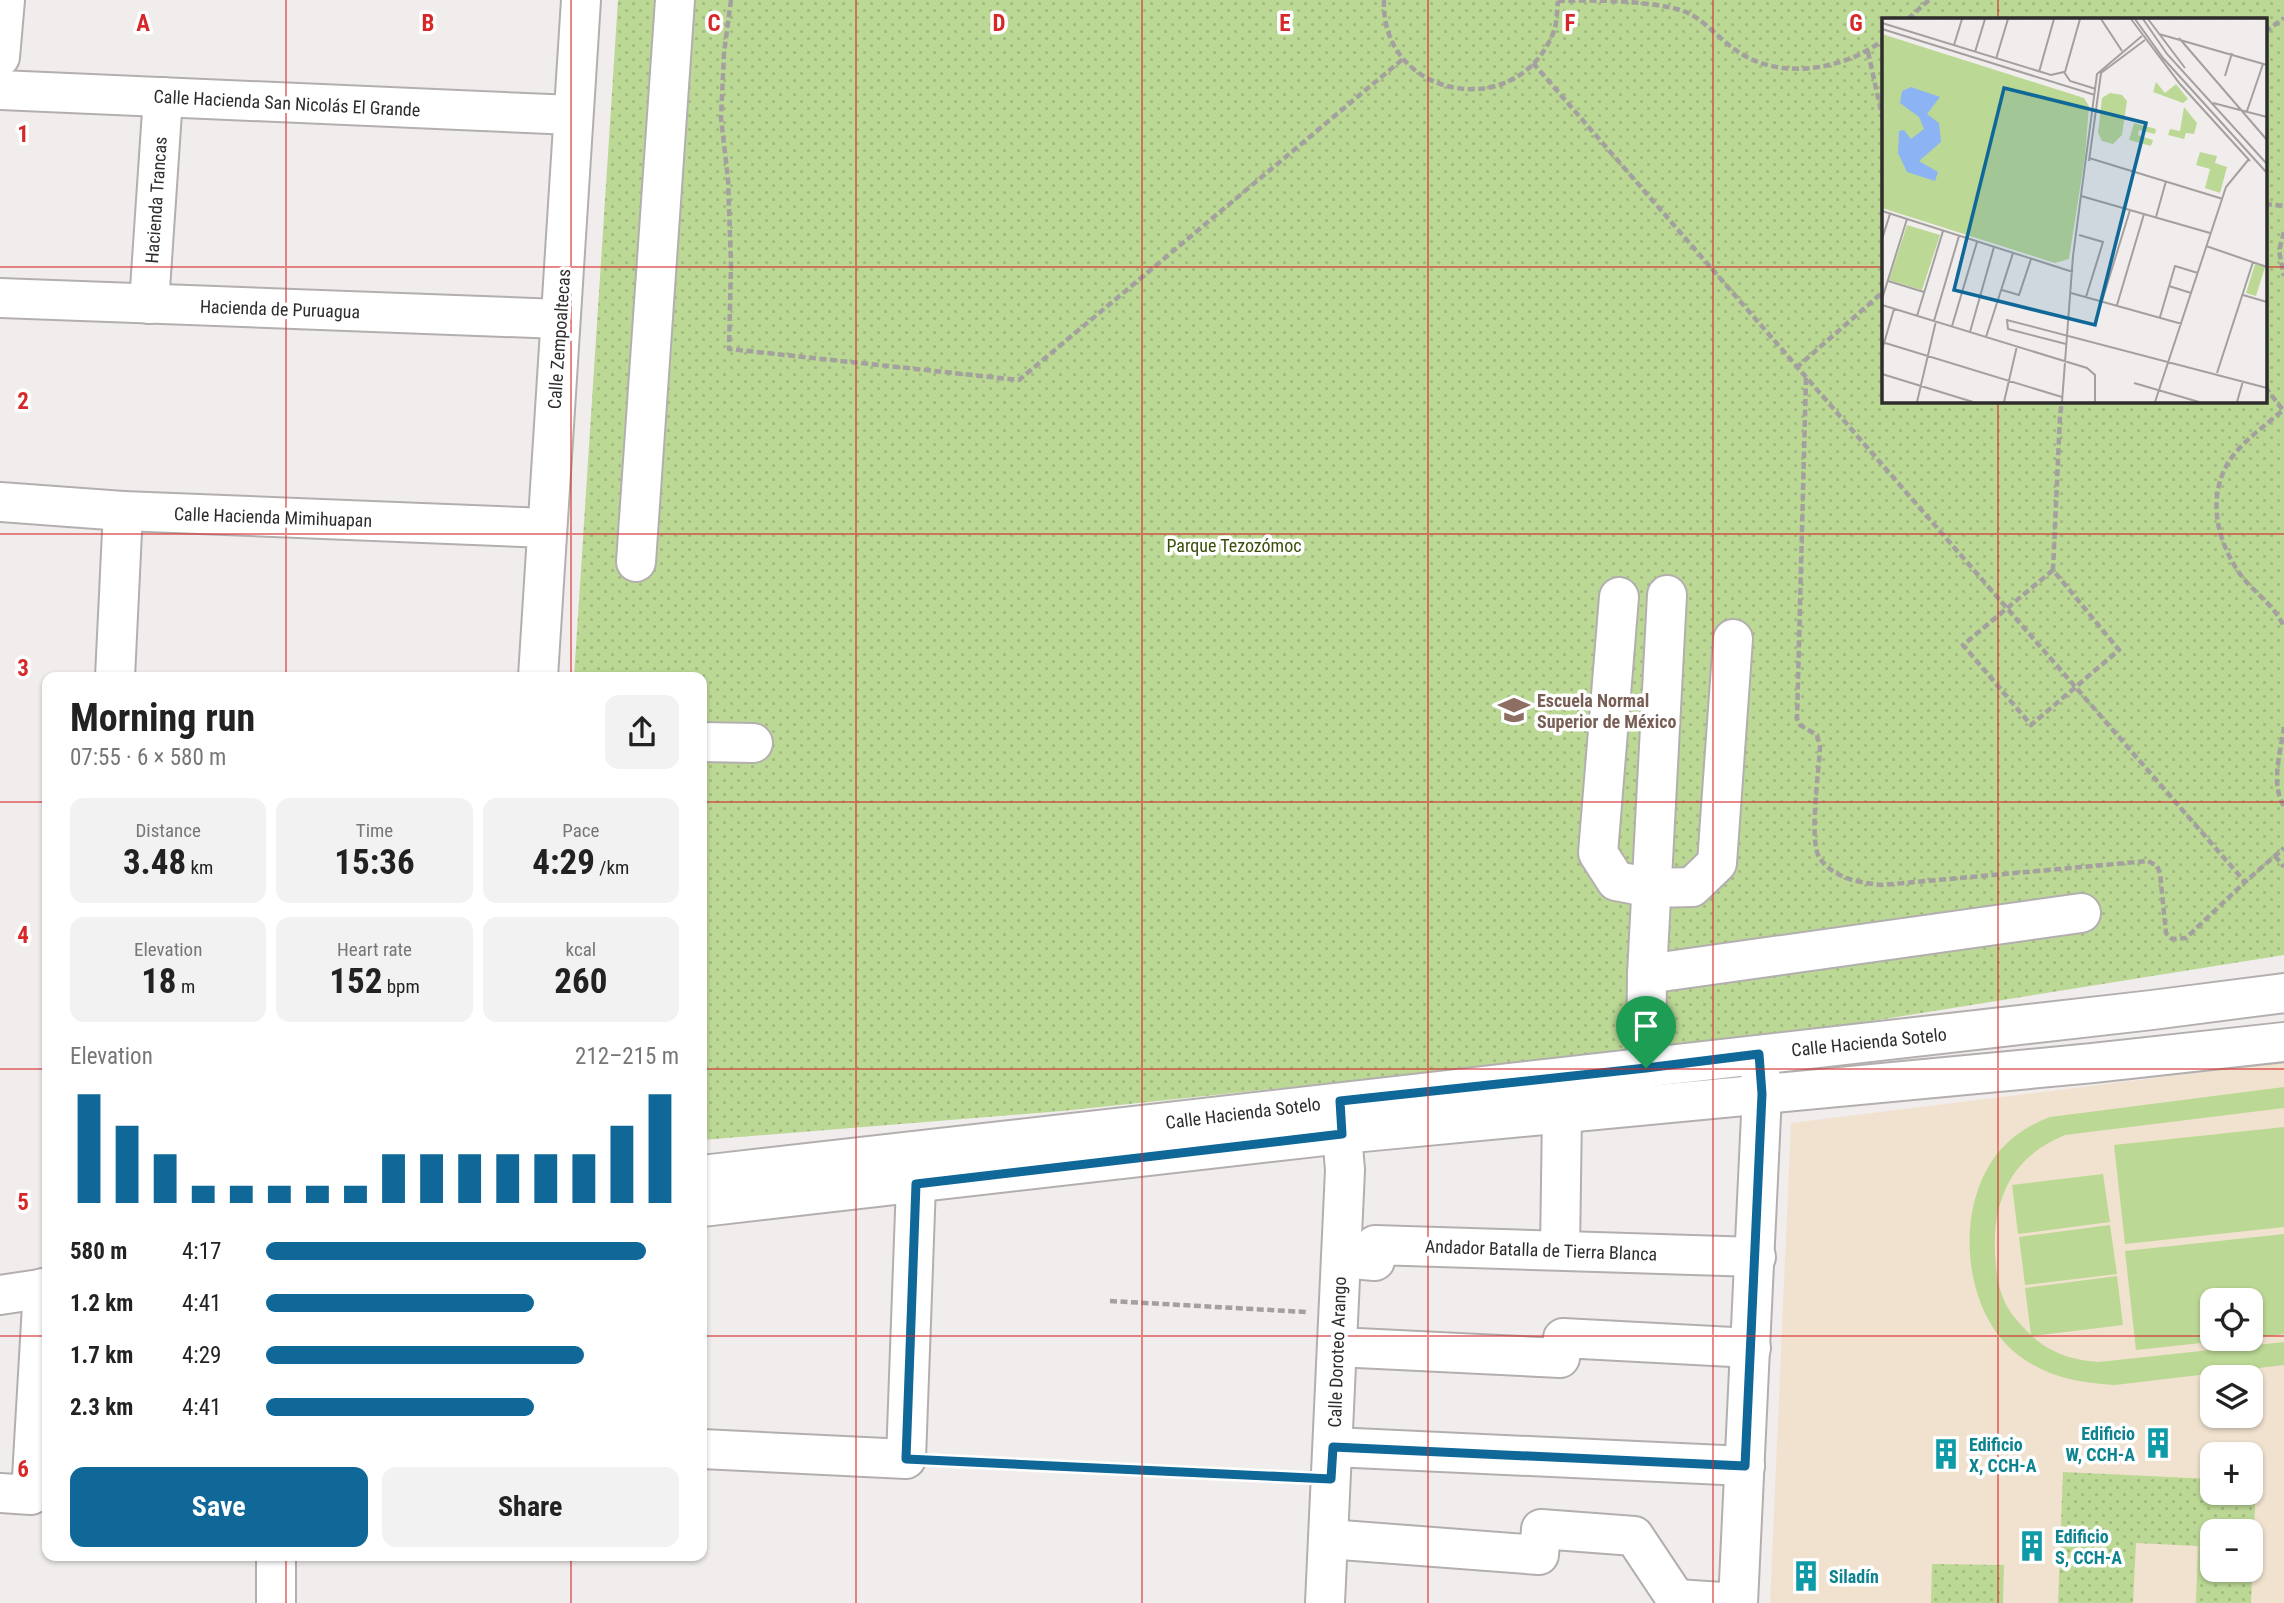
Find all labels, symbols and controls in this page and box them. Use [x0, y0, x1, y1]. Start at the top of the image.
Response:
text: A [136, 10, 150, 37]
text: B [422, 10, 434, 37]
text: C [707, 10, 721, 37]
text: D [993, 10, 1006, 37]
text: E [1279, 10, 1291, 37]
text: F [1565, 10, 1576, 37]
text: G [1849, 10, 1863, 37]
inset map [1882, 18, 2266, 402]
street label: Calle Hacienda San Nicolás El Grande [153, 86, 421, 120]
text: 1 [17, 121, 29, 148]
street label: Hacienda Trancas [141, 136, 171, 264]
street label: Calle Zempoaltecas [544, 268, 574, 410]
street label: Hacienda de Puruagua [200, 296, 360, 322]
text: 2 [17, 388, 29, 415]
street label: Calle Hacienda Mimihuapan [174, 503, 372, 531]
park label: Parque Tezozómoc [1166, 535, 1302, 556]
text: 3 [17, 655, 29, 682]
place label: Escuela Normal Superior de México [1537, 690, 1677, 732]
school or university icon: Escuela Normal Superior de México [1497, 693, 1531, 727]
button: share [605, 695, 679, 769]
text: Morning run [70, 696, 255, 740]
text: 07:55 · 6 × 580 m [70, 744, 226, 771]
text: Distance [135, 819, 201, 842]
text: Time [356, 819, 393, 842]
text: Pace [562, 819, 599, 842]
text: 3.48 [123, 842, 186, 883]
text: 15:36 [334, 842, 415, 883]
text: 4:29 [532, 842, 595, 883]
text: km [186, 856, 213, 879]
text: /km [595, 856, 629, 879]
text: 4 [17, 922, 29, 949]
text: Elevation [134, 938, 202, 961]
text: Heart rate [337, 938, 412, 961]
text: kcal [566, 938, 596, 961]
text: 18 [141, 961, 177, 1002]
text: 152 [329, 961, 382, 1002]
text: 260 [554, 961, 607, 1002]
text: m [177, 975, 195, 998]
text: bpm [382, 975, 420, 998]
pin [1616, 996, 1676, 1068]
icon: arrive [1627, 1007, 1665, 1045]
street label: Calle Hacienda Sotelo [1790, 1023, 1948, 1061]
text: Elevation [70, 1043, 153, 1070]
text: 212–215 m [575, 1043, 679, 1070]
street label: Calle Hacienda Sotelo [1164, 1093, 1322, 1133]
text: 5 [17, 1189, 29, 1216]
street label: Andador Batalla de Tierra Blanca [1425, 1235, 1657, 1265]
text: 580 m [70, 1238, 127, 1265]
text: 4:17 [182, 1238, 221, 1265]
street label: Calle Doroteo Arango [1324, 1276, 1350, 1428]
map controls [2200, 1288, 2263, 1582]
button: locate [2200, 1288, 2263, 1351]
text: 1.2 km [70, 1290, 133, 1317]
text: 4:41 [182, 1290, 221, 1317]
text: 1.7 km [70, 1342, 133, 1369]
text: 4:29 [182, 1342, 221, 1369]
button: layers [2200, 1365, 2263, 1428]
text: 2.3 km [70, 1394, 133, 1421]
text: 4:41 [182, 1394, 221, 1421]
place label: Edificio W, CCH-A [2065, 1423, 2135, 1465]
building icon: Edificio W, CCH-A [2141, 1426, 2175, 1460]
place label: Edificio X, CCH-A [1969, 1434, 2037, 1476]
building icon: Edificio X, CCH-A [1929, 1437, 1963, 1471]
button: + [2200, 1442, 2263, 1505]
text: 6 [17, 1456, 29, 1483]
button: Save [70, 1467, 368, 1547]
button: Share [382, 1467, 679, 1547]
button: − [2200, 1519, 2263, 1582]
place label: Edificio S, CCH-A [2055, 1526, 2122, 1568]
building icon: Edificio S, CCH-A [2015, 1529, 2049, 1563]
building icon: Siladín [1789, 1559, 1823, 1593]
place label: Siladín [1829, 1566, 1879, 1587]

